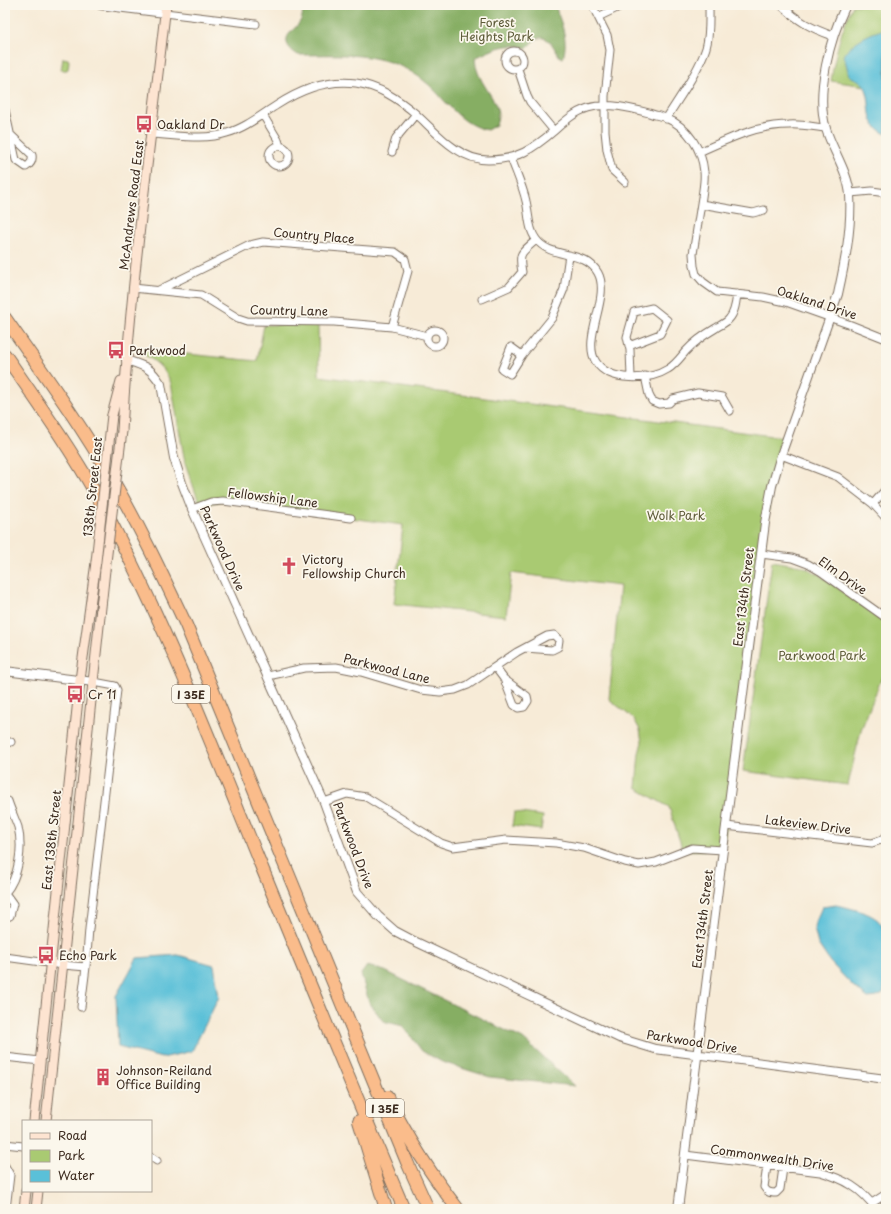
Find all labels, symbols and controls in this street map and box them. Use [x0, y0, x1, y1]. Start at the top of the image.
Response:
park label: Forest Heights Park [460, 13, 534, 45]
bus stop icon: Oakland Dr [134, 114, 154, 134]
place label: Oakland Dr [157, 115, 225, 133]
street label: McAndrews Road East [114, 139, 148, 271]
street label: Country Place [273, 222, 356, 248]
street label: Oakland Drive [775, 281, 859, 323]
street label: Country Lane [250, 300, 328, 320]
bus stop icon: Parkwood [106, 340, 126, 360]
place label: Parkwood [129, 341, 186, 359]
street label: 138th Street East [78, 436, 106, 538]
street label: Fellowship Lane [227, 483, 319, 512]
street label: Parkwood Drive [196, 503, 250, 593]
park label: Wolk Park [647, 506, 705, 524]
street label: East 134th Street [728, 546, 758, 648]
place label: Victory Fellowship Church [302, 550, 406, 582]
street label: Elm Drive [815, 552, 871, 598]
church icon: Victory Fellowship Church [279, 556, 299, 576]
park label: Parkwood Park [778, 646, 866, 664]
street label: Parkwood Lane [342, 649, 432, 688]
bus stop icon: Cr 11 [65, 684, 85, 704]
place label: Cr 11 [88, 685, 117, 703]
road number: I 35E [172, 685, 210, 703]
street label: East 138th Street [37, 789, 65, 891]
street label: Parkwood Drive [329, 799, 379, 891]
street label: Lakeview Drive [764, 810, 852, 838]
street label: East 134th Street [687, 868, 717, 970]
bus stop icon: Echo Park [36, 945, 56, 965]
place label: Echo Park [59, 946, 117, 964]
street label: Parkwood Drive [645, 1025, 739, 1057]
place label: Johnson-Reiland Office Building [116, 1061, 212, 1093]
building icon: Johnson-Reiland Office Building [93, 1067, 113, 1087]
road number: I 35E [366, 1099, 404, 1117]
legend [22, 1120, 152, 1192]
text: Road [58, 1126, 87, 1144]
street label: Commonwealth Drive [709, 1139, 835, 1175]
text: Park [58, 1146, 85, 1164]
text: Water [58, 1166, 95, 1184]

